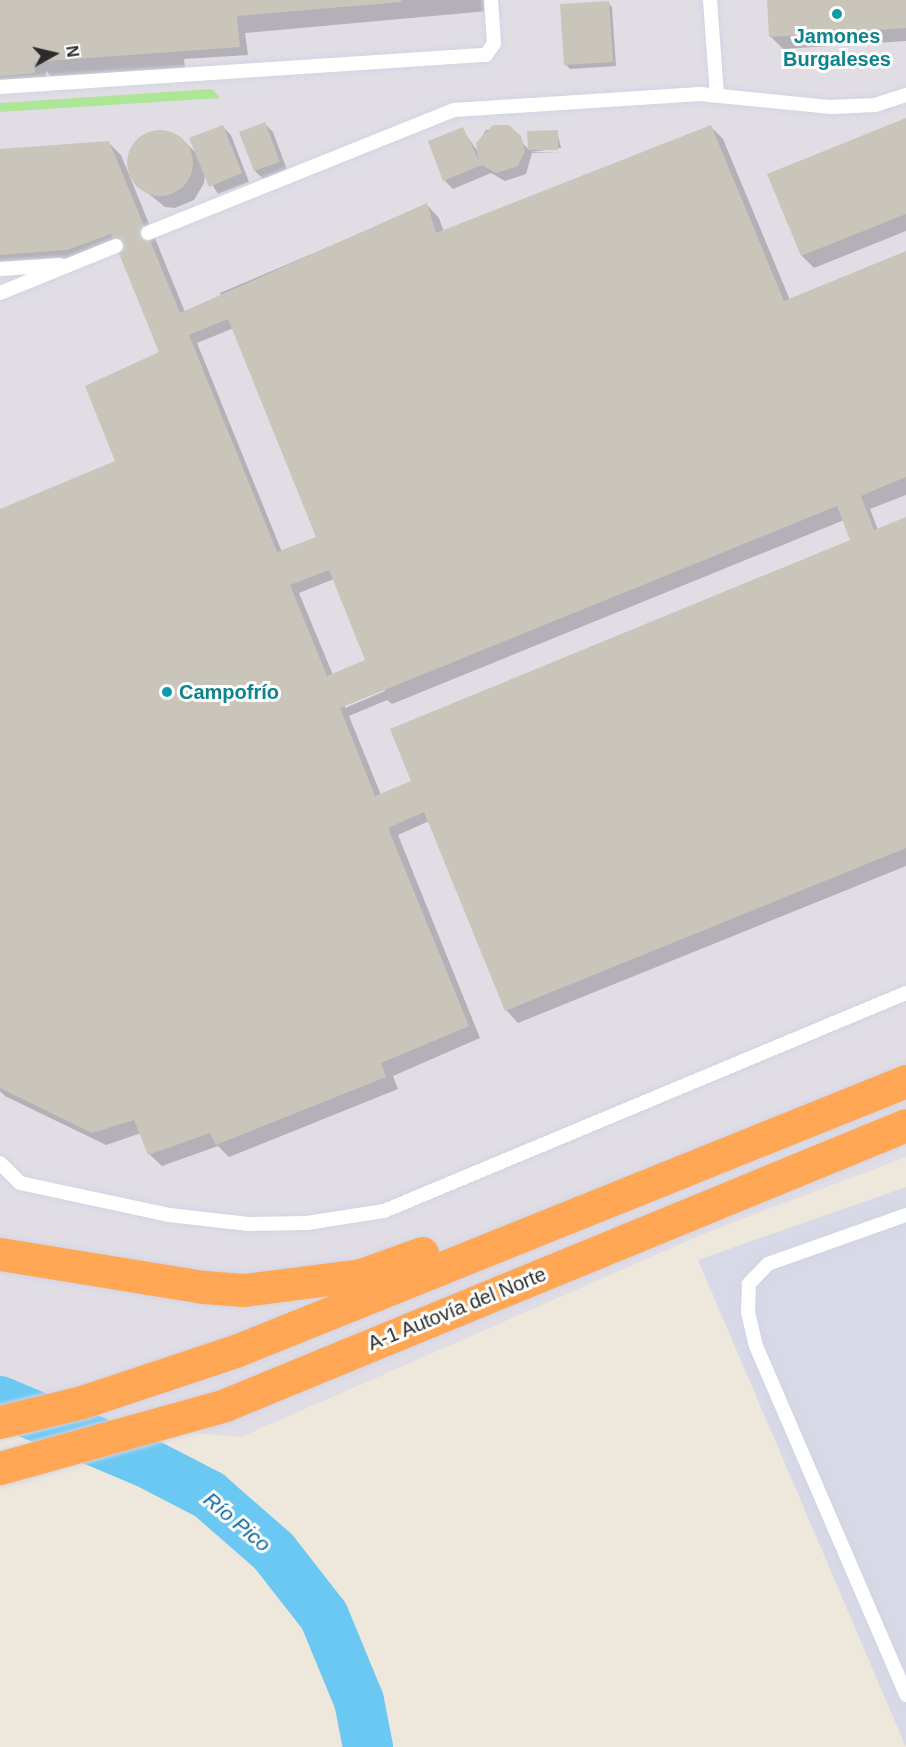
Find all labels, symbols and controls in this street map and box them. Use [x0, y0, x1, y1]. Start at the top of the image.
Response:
marker: Jamones Burgaleses [830, 7, 844, 21]
north arrow [24, 24, 84, 84]
place label: Jamones Burgaleses [783, 24, 891, 71]
text: N [63, 45, 82, 58]
place label: Campofrío [179, 680, 279, 704]
marker: Campofrío [160, 685, 174, 699]
street label: A-1 Autovía del Norte [364, 1262, 550, 1356]
water label: Río Pico [199, 1487, 275, 1557]

